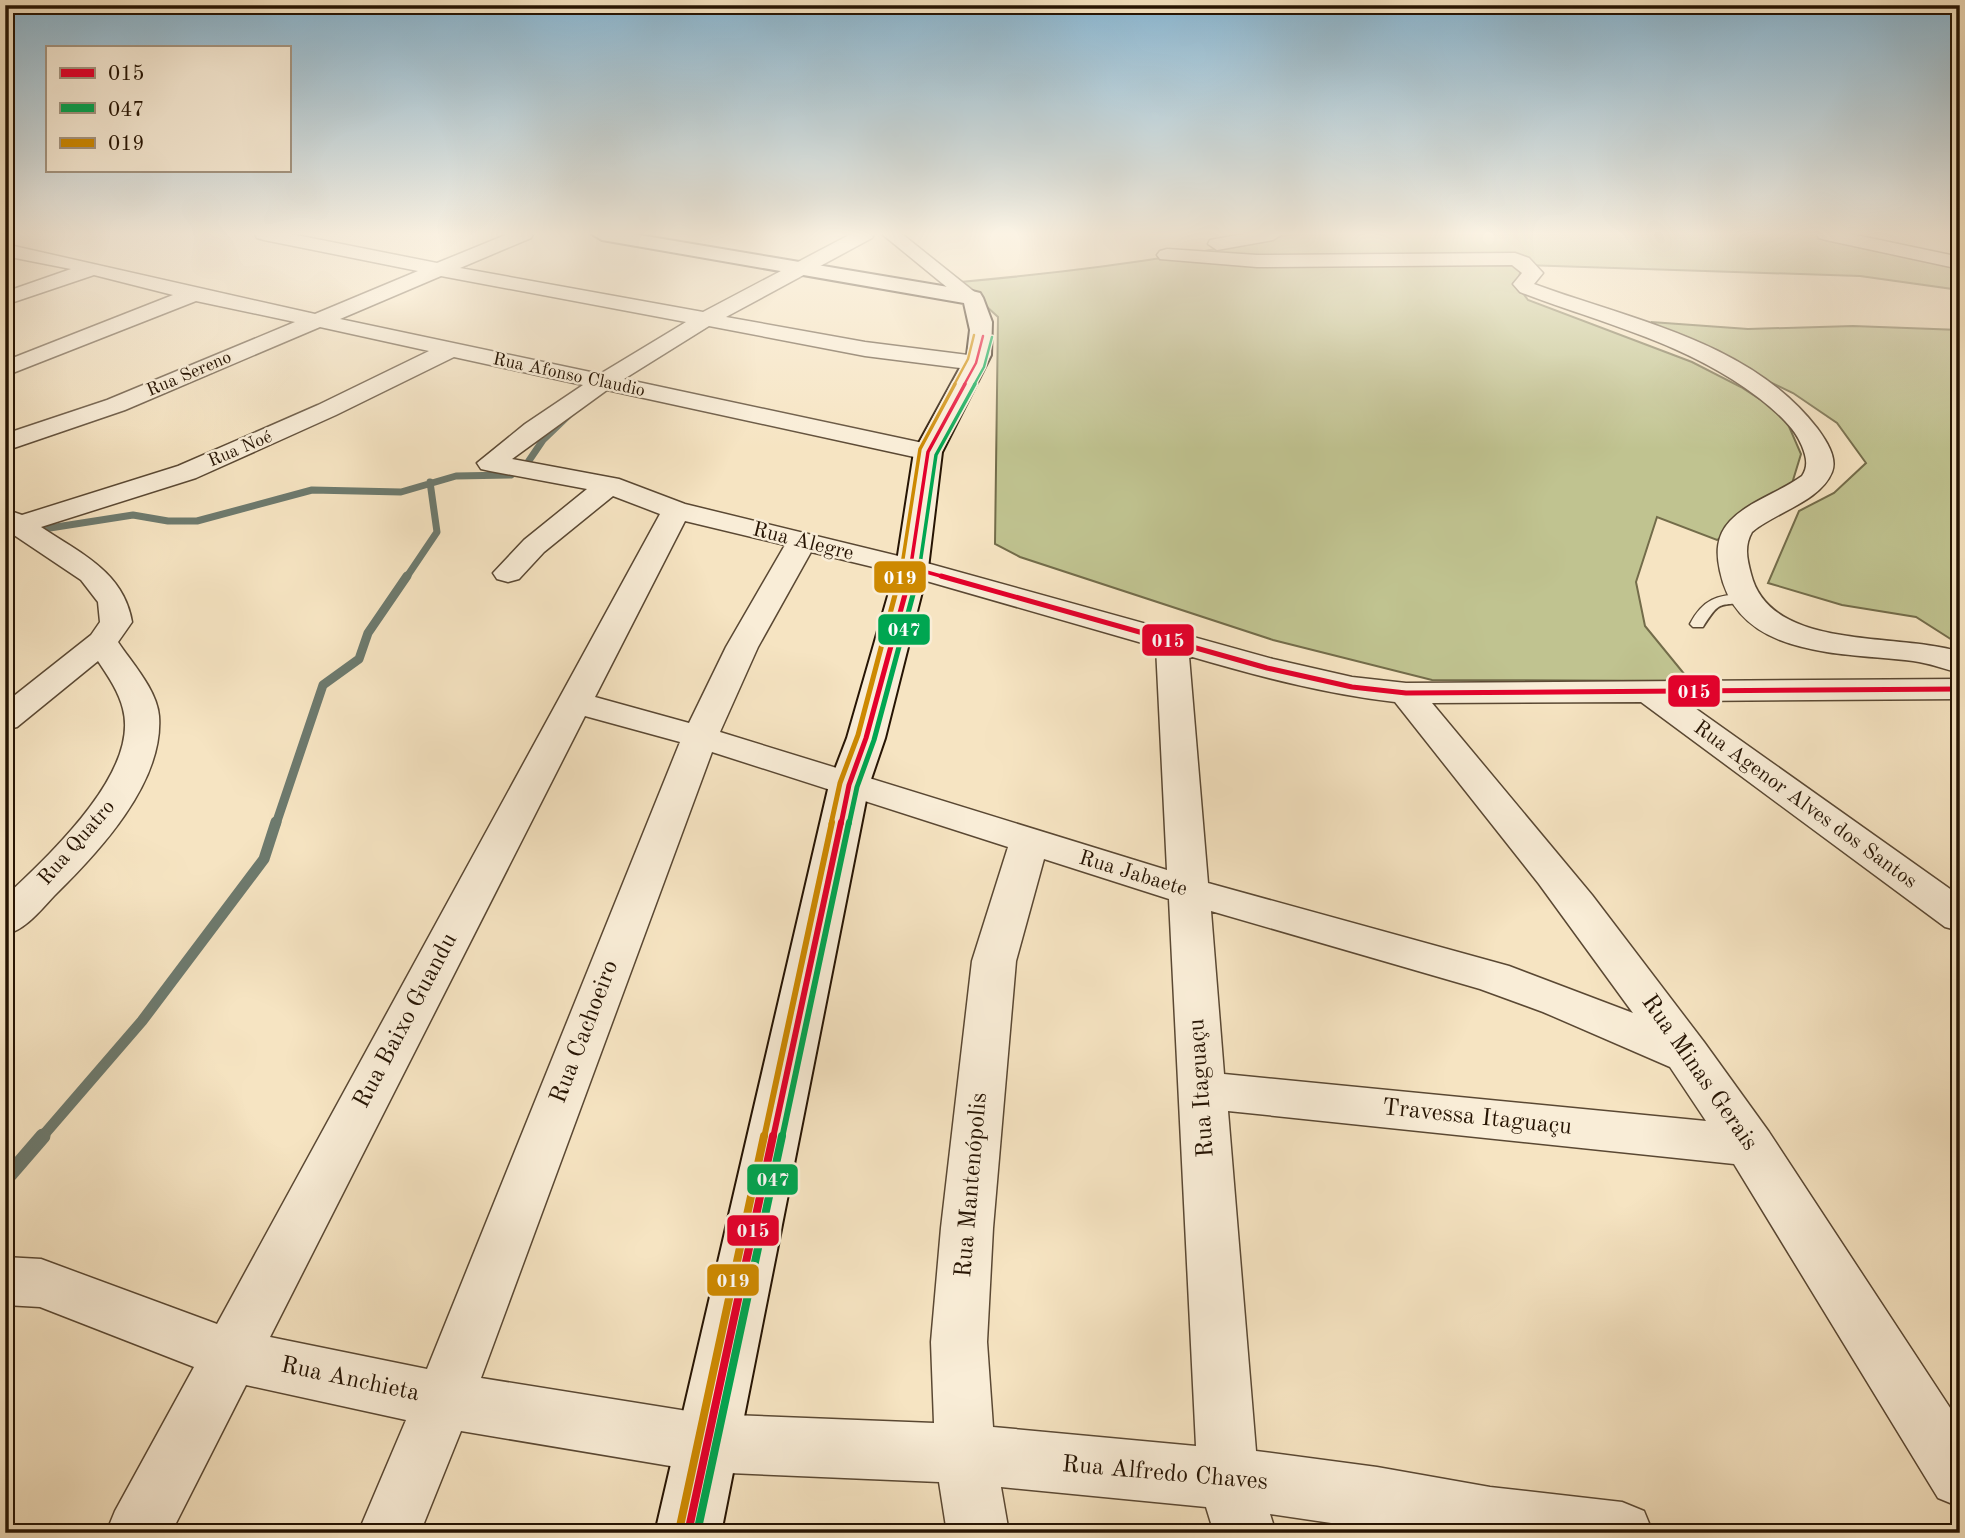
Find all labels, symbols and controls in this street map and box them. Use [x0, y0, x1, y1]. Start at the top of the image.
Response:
legend [46, 46, 290, 172]
text: 015 [108, 64, 145, 85]
text: 047 [108, 100, 145, 121]
text: 019 [108, 134, 145, 155]
street label: Rua Sereno [144, 348, 234, 400]
street label: Rua Afonso Claudio [491, 350, 647, 400]
street label: Rua Noé [205, 428, 275, 470]
street label: Rua Alegre [750, 519, 856, 565]
line badge: 019 [873, 560, 927, 594]
text: 019 [883, 570, 917, 589]
line badge: 047 [877, 613, 931, 646]
text: 047 [887, 622, 921, 641]
line badge: 015 [1141, 623, 1195, 657]
text: 015 [1151, 633, 1185, 652]
line badge: 015 [1667, 674, 1721, 708]
text: 015 [1677, 684, 1711, 703]
street label: Rua Agenor Alves dos Santos [1689, 717, 1921, 893]
street label: Rua Quatro [35, 796, 119, 890]
street label: Rua Jabaete [1076, 848, 1190, 900]
street label: Rua Baixo Guandu [350, 929, 462, 1112]
street label: Rua Cachoeiro [547, 957, 623, 1107]
street label: Rua Minas Gerais [1636, 991, 1762, 1155]
street label: Rua Itaguaçu [1185, 1018, 1219, 1158]
street label: Rua Mantenópolis [952, 1092, 992, 1278]
street label: Travessa Itaguaçu [1381, 1096, 1573, 1140]
line badge: 047 [746, 1163, 799, 1196]
text: 047 [756, 1172, 790, 1191]
line badge: 015 [726, 1214, 780, 1247]
text: 015 [736, 1223, 770, 1242]
line badge: 019 [706, 1263, 760, 1297]
text: 019 [716, 1273, 750, 1292]
street label: Rua Anchieta [278, 1354, 422, 1406]
street label: Rua Alfredo Chaves [1061, 1453, 1269, 1495]

